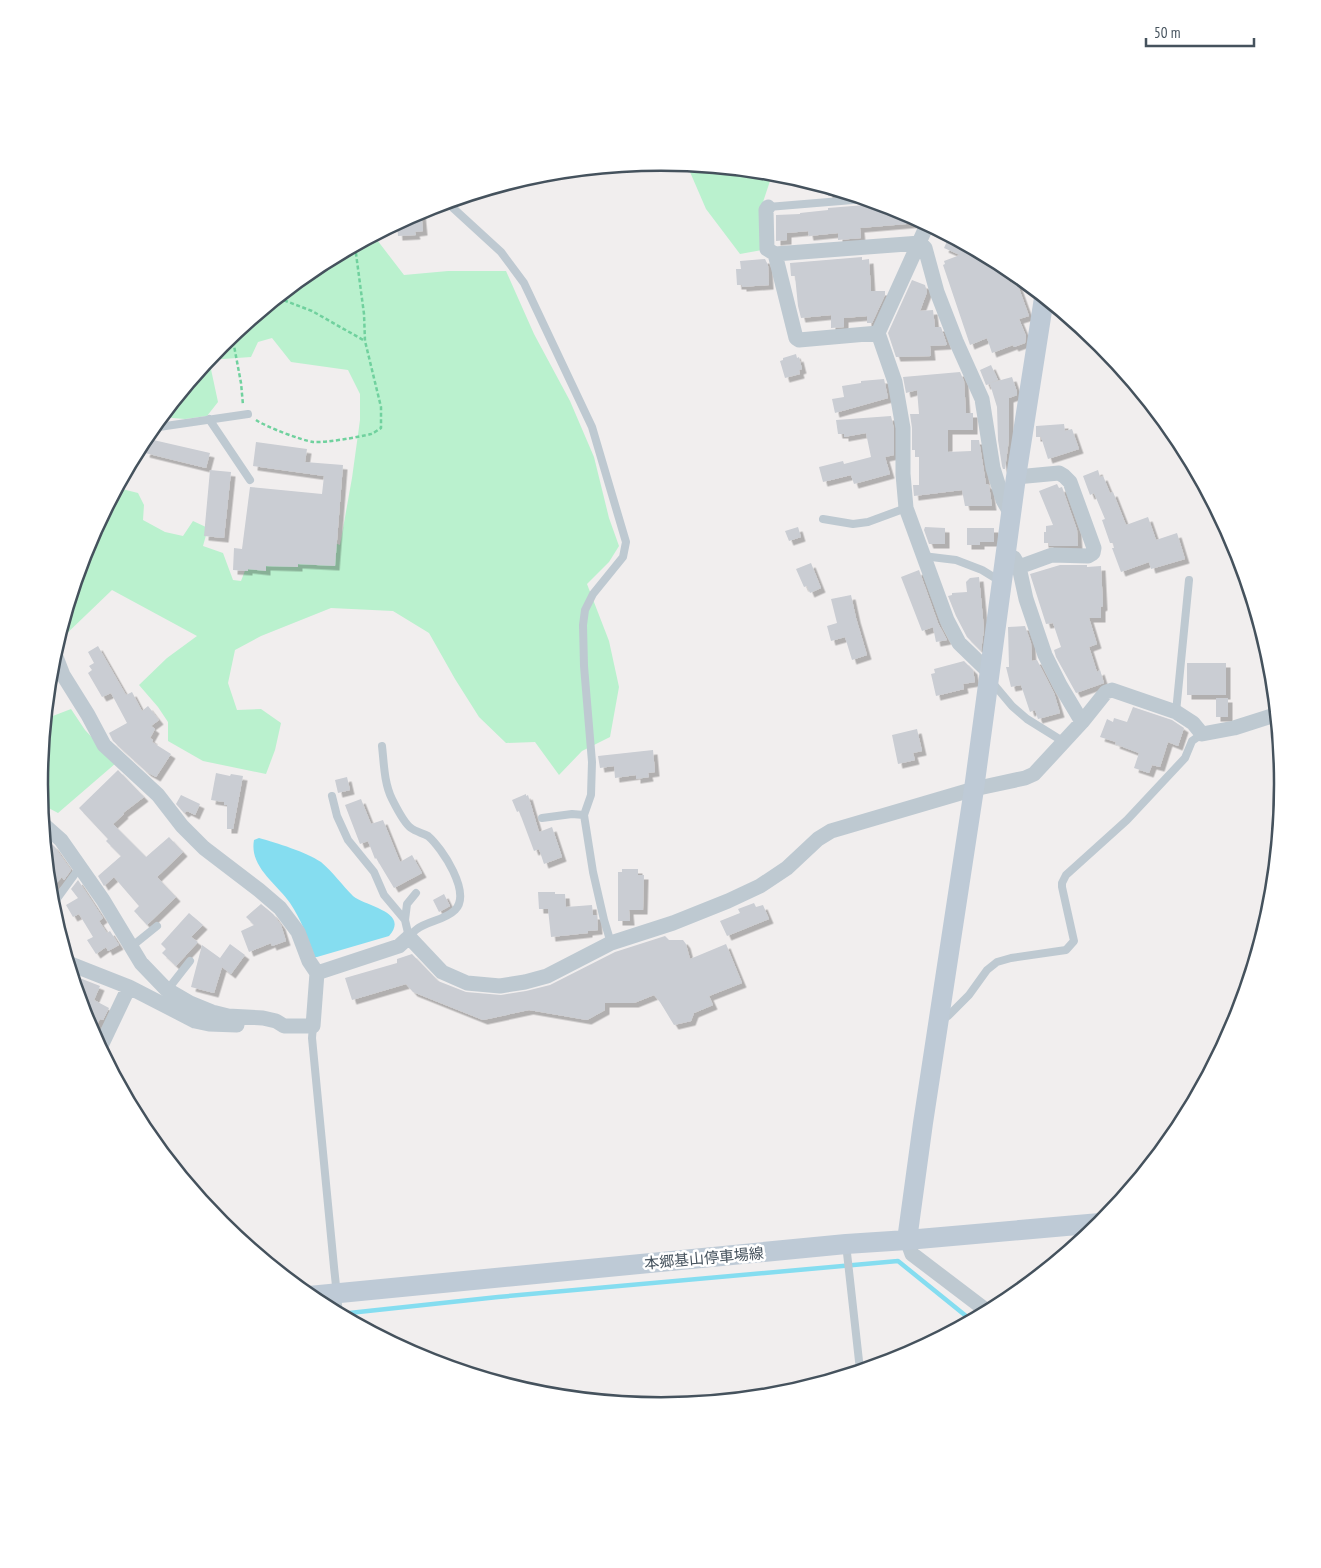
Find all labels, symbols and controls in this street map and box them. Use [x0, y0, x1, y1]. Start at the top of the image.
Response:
scale bar [1146, 15, 1254, 47]
text: 50 m [1154, 23, 1180, 42]
street label: 本郷基山停車場線 [643, 1243, 765, 1273]

